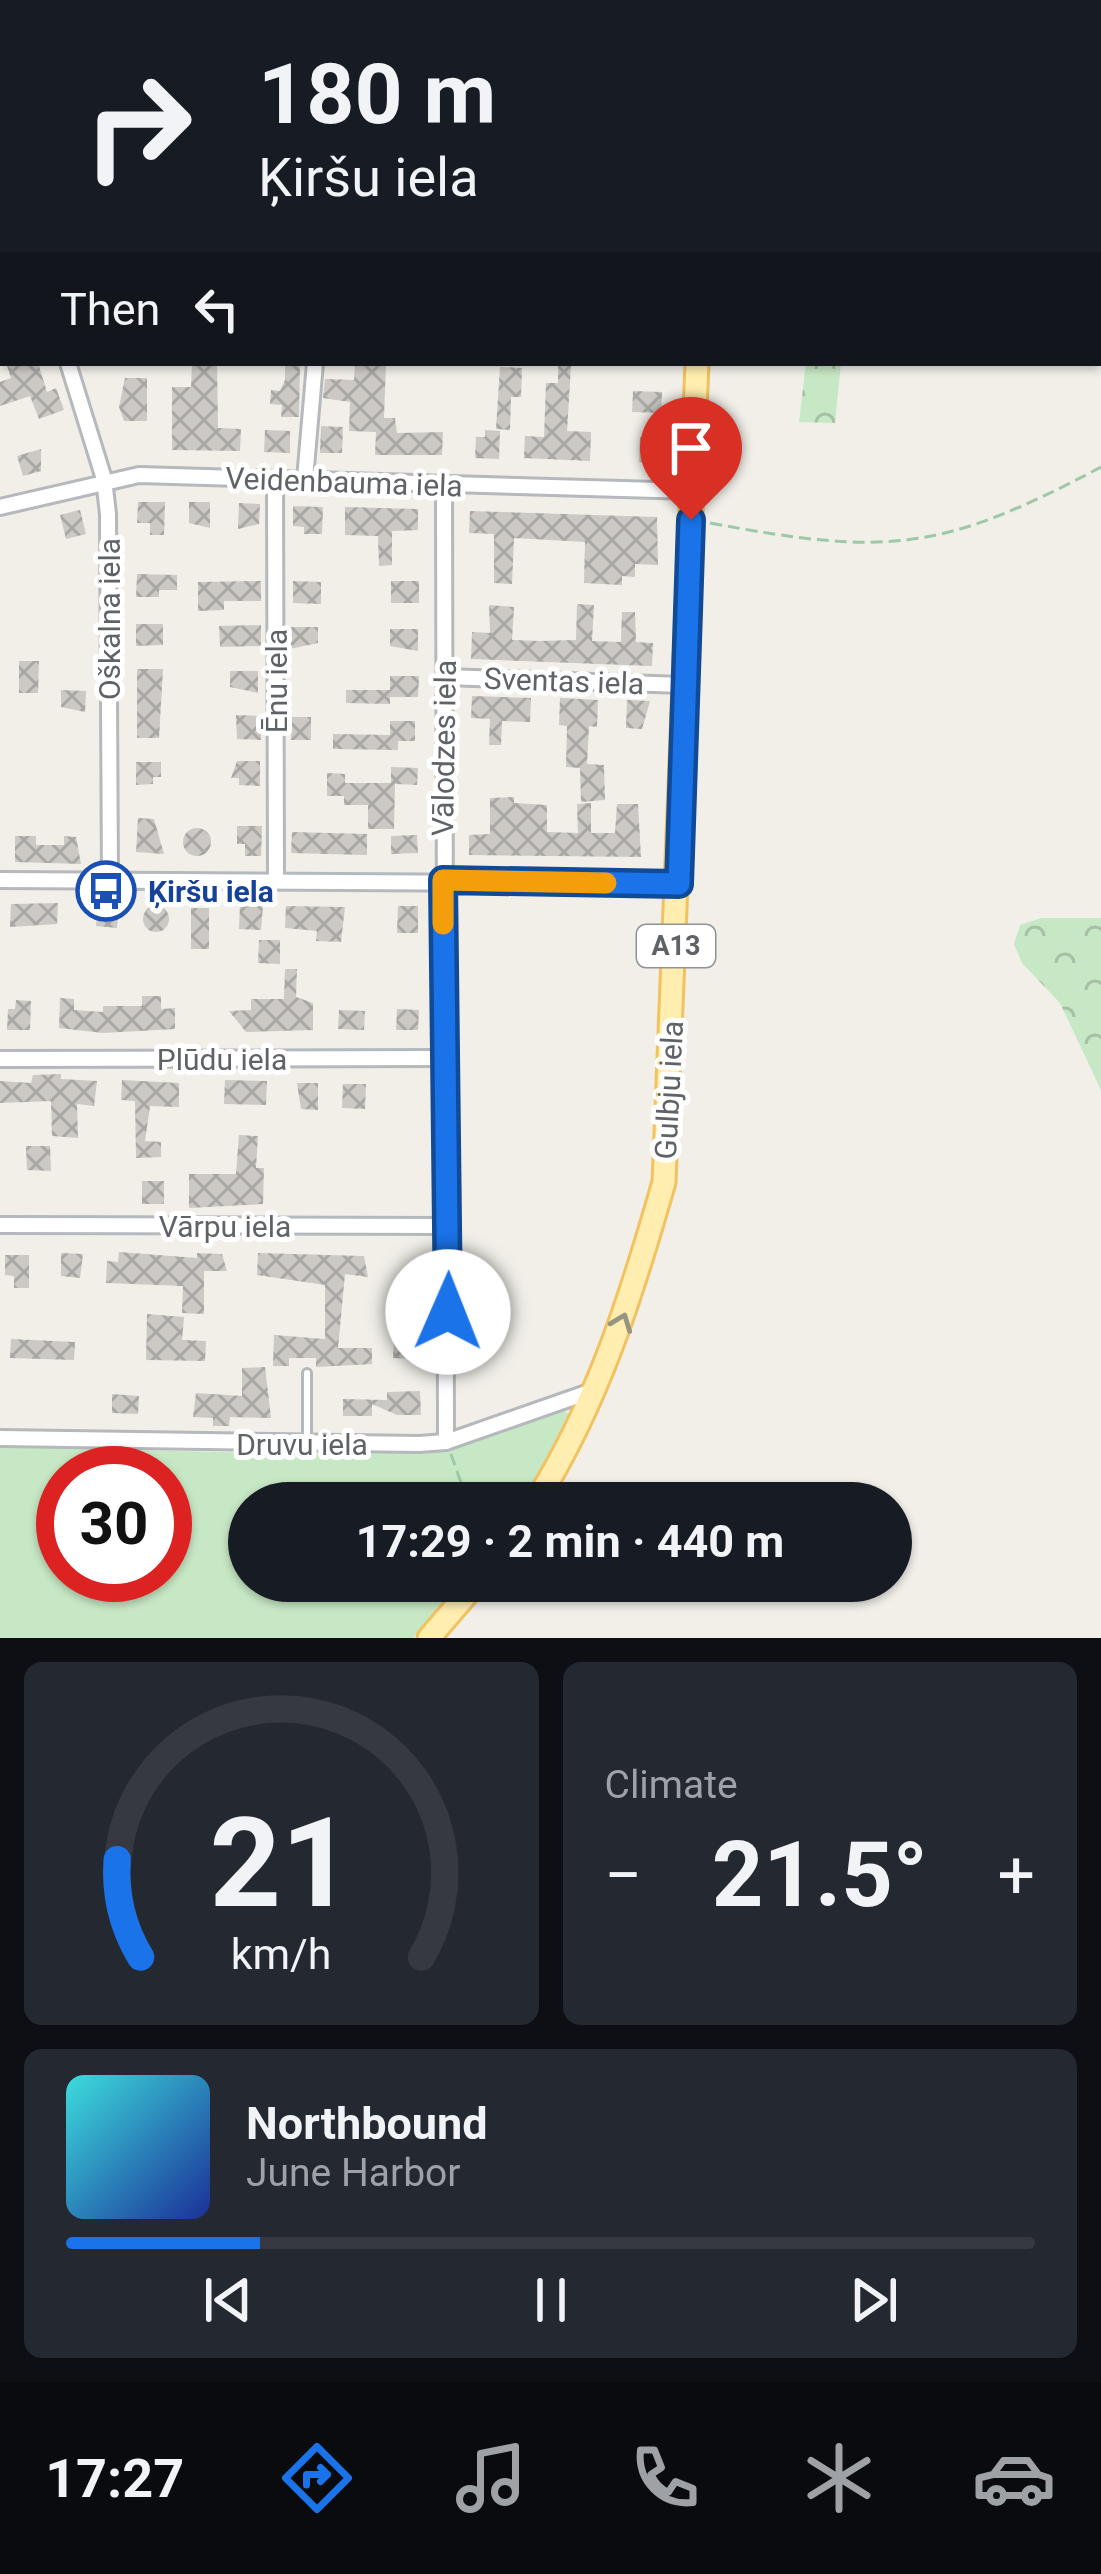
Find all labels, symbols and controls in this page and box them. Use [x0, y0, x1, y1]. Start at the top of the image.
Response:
text: 180 m [258, 45, 496, 144]
icon: right [60, 48, 216, 204]
text: Ķiršu iela [258, 146, 479, 209]
icon: left [184, 276, 250, 342]
text: Then [60, 283, 160, 336]
pin [640, 397, 742, 520]
icon: arrive [658, 415, 724, 481]
street label: Veidenbauma iela [225, 460, 463, 504]
street label: Oškalna iela [92, 538, 127, 700]
street label: Ēnu iela [259, 629, 294, 733]
street label: Vālodzes iela [425, 660, 463, 836]
street label: Sventas iela [483, 661, 645, 701]
bus stop icon: Ķiršu iela [75, 860, 137, 922]
place label: Ķiršu iela [148, 874, 274, 909]
road number: A13 [637, 925, 715, 967]
street label: Gulbju iela [648, 1020, 690, 1160]
street label: Plūdu iela [157, 1042, 287, 1077]
street label: Vārpu iela [159, 1209, 291, 1244]
position arrow [385, 1249, 511, 1375]
one-way arrow [608, 1313, 633, 1334]
street label: Druvu iela [236, 1427, 368, 1462]
speed limit sign: 30 [36, 1446, 192, 1602]
text: 17:29 · 2 min · 440 m [356, 1515, 784, 1568]
text: Climate [605, 1762, 738, 1808]
text: 21 [210, 1790, 353, 1936]
text: 21.5° [712, 1823, 928, 1928]
text: − [605, 1837, 642, 1914]
text: + [998, 1837, 1035, 1914]
text: km/h [231, 1928, 332, 1978]
text: Northbound [246, 2097, 488, 2150]
text: June Harbor [246, 2150, 461, 2196]
icon: previous [195, 2267, 261, 2333]
icon: pause [518, 2267, 584, 2333]
icon: next [841, 2267, 907, 2333]
icon: directions [275, 2436, 359, 2520]
icon: music [449, 2436, 533, 2520]
icon: phone [623, 2436, 707, 2520]
icon: climate [797, 2436, 881, 2520]
icon: car [972, 2436, 1056, 2520]
text: 17:27 [45, 2447, 184, 2510]

